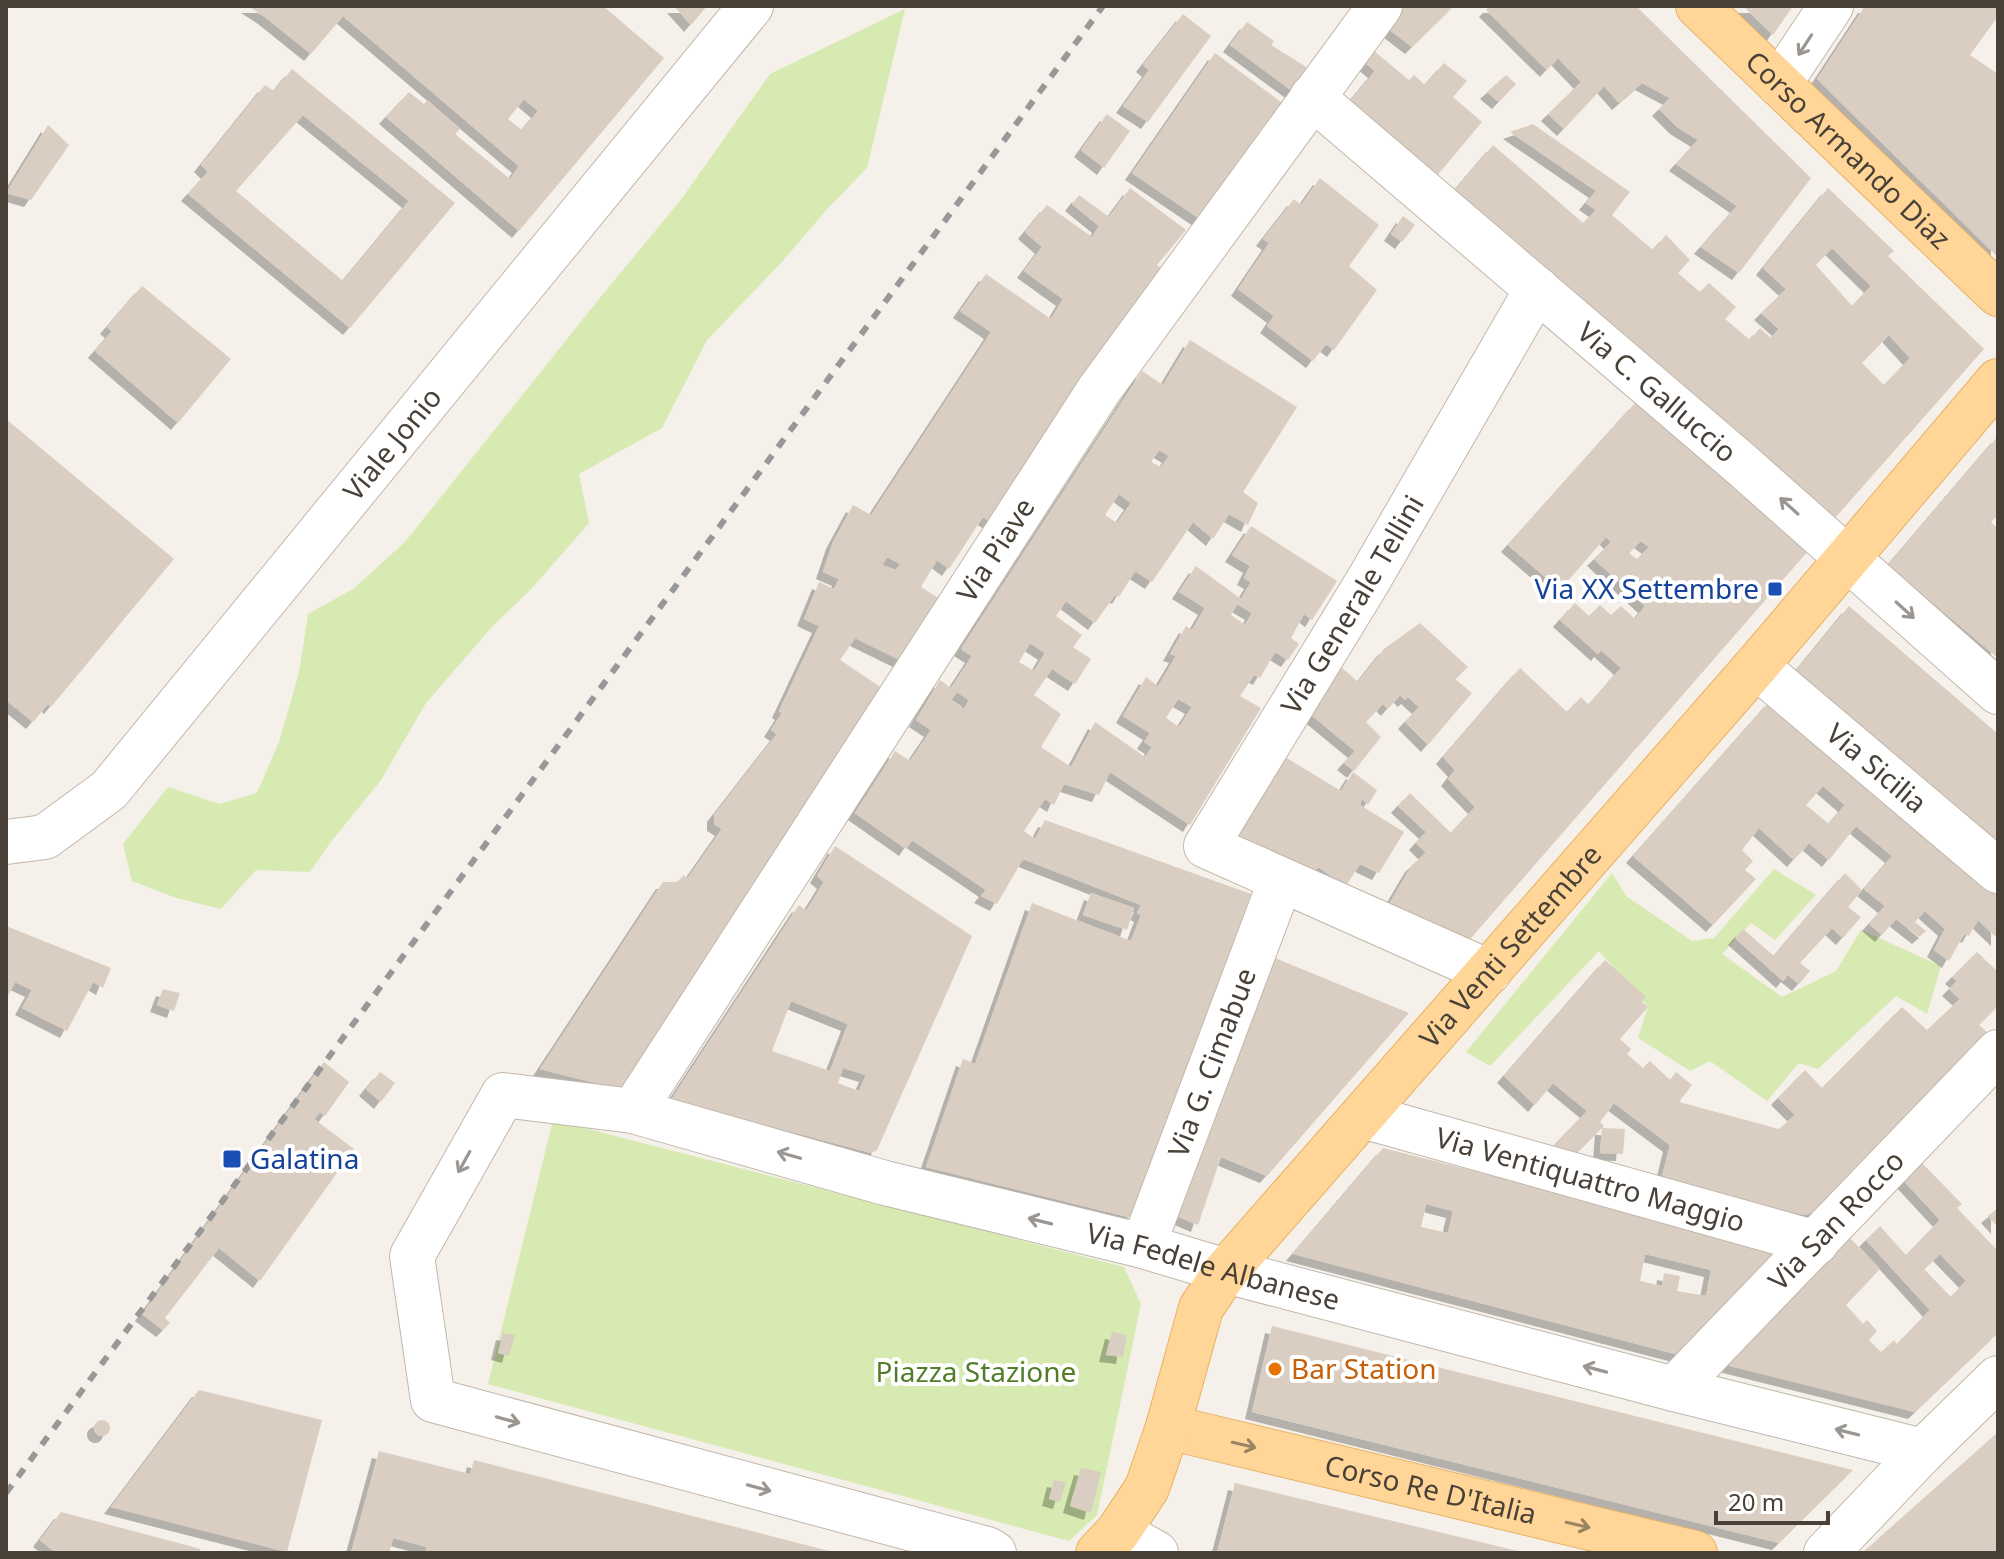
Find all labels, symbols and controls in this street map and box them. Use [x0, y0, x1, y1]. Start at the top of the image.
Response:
one-way arrow [1797, 33, 1813, 56]
street label: Corso Armando Diaz [1738, 42, 1960, 257]
street label: Via C. Galluccio [1570, 312, 1745, 470]
street label: Viale Jonio [334, 379, 449, 508]
street label: Via Generale Tellini [1271, 488, 1432, 721]
street label: Via Piave [947, 490, 1042, 609]
one-way arrow [1779, 497, 1799, 515]
place label: Via XX Settembre [1535, 569, 1759, 607]
marker: Via XX Settembre [1766, 580, 1784, 598]
one-way arrow [1895, 601, 1915, 619]
street label: Via Sicilia [1819, 714, 1935, 821]
street label: Via Venti Settembre [1410, 836, 1609, 1055]
street label: Via G. Cimabue [1158, 962, 1264, 1162]
street label: Via Ventiquattro Maggio [1432, 1117, 1749, 1240]
place label: Galatina [250, 1139, 359, 1177]
street label: Via San Rocco [1759, 1141, 1912, 1298]
one-way arrow [776, 1147, 802, 1162]
marker: Galatina [221, 1148, 243, 1170]
one-way arrow [456, 1150, 471, 1174]
one-way arrow [1028, 1212, 1054, 1227]
street label: Via Fedele Albanese [1083, 1213, 1344, 1318]
place label: Bar Station [1291, 1349, 1437, 1387]
park label: Piazza Stazione [876, 1352, 1076, 1390]
marker: Bar Station [1266, 1360, 1284, 1378]
one-way arrow [1583, 1360, 1608, 1375]
one-way arrow [495, 1413, 521, 1428]
one-way arrow [1835, 1424, 1860, 1439]
one-way arrow [1230, 1438, 1256, 1453]
street label: Corso Re D'Italia [1321, 1445, 1541, 1532]
scale bar [1716, 1475, 1828, 1525]
one-way arrow [746, 1481, 772, 1496]
text: 20 m [1728, 1485, 1784, 1518]
one-way arrow [1565, 1518, 1591, 1533]

